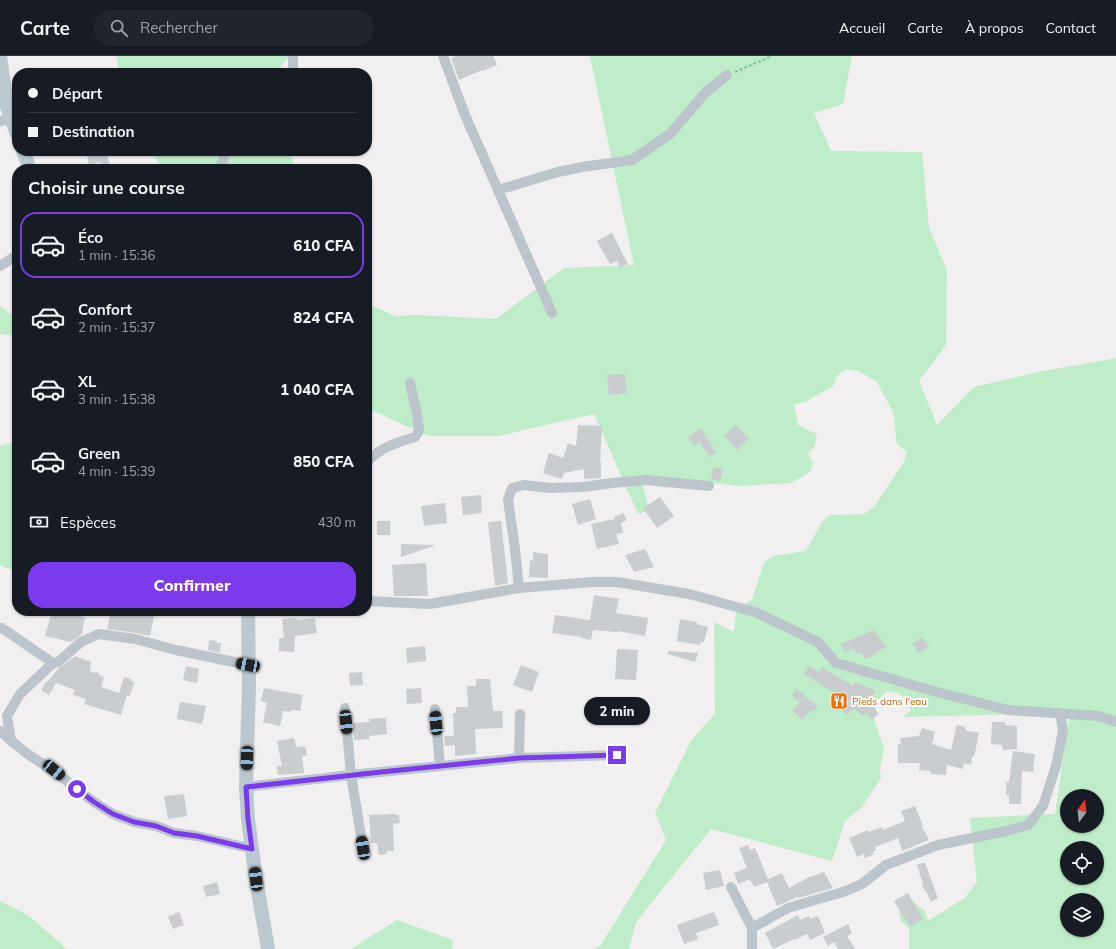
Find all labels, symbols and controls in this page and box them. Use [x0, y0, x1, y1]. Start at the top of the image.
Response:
search box [94, 10, 374, 46]
text: Carte [20, 16, 70, 40]
icon: search [108, 17, 130, 39]
text: Rechercher [140, 18, 218, 37]
text: Accueil [839, 19, 885, 37]
text: Carte [907, 19, 943, 37]
text: À propos [965, 19, 1024, 37]
text: Contact [1046, 19, 1096, 37]
text: Départ [52, 84, 102, 103]
text: Destination [52, 122, 135, 141]
text: Choisir une course [28, 176, 185, 199]
icon: car [30, 227, 66, 263]
text: Éco [78, 228, 103, 247]
text: 610 CFA [293, 236, 354, 255]
text: 1 min · 15:36 [78, 247, 155, 263]
icon: car [30, 299, 66, 335]
text: Confort [78, 300, 132, 319]
text: 824 CFA [293, 308, 354, 327]
text: 2 min · 15:37 [78, 319, 155, 335]
icon: car [30, 371, 66, 407]
text: XL [78, 372, 96, 391]
text: 1 040 CFA [280, 380, 354, 399]
text: 3 min · 15:38 [78, 391, 155, 407]
icon: car [30, 443, 66, 479]
text: Green [78, 444, 120, 463]
text: 850 CFA [293, 452, 354, 471]
text: 4 min · 15:39 [78, 463, 155, 479]
icon: cash [28, 511, 50, 533]
text: Espèces [60, 513, 116, 532]
text: 430 m [318, 514, 356, 530]
button: Confirmer [28, 562, 356, 608]
car [235, 657, 261, 673]
restaurant icon: Pieds dans l'eau [829, 691, 849, 711]
place label: Pieds dans l'eau [852, 695, 927, 708]
callout: 2 min [584, 697, 650, 725]
text: 2 min [600, 703, 634, 719]
car [339, 709, 353, 735]
car [429, 711, 443, 735]
car [241, 746, 253, 770]
route end [608, 746, 626, 764]
car [41, 758, 67, 782]
route start [68, 780, 86, 798]
north arrow [1060, 789, 1104, 833]
map controls [1060, 789, 1104, 937]
car [355, 835, 371, 861]
button: locate [1060, 841, 1104, 885]
car [249, 866, 263, 892]
button: layers [1060, 893, 1104, 937]

